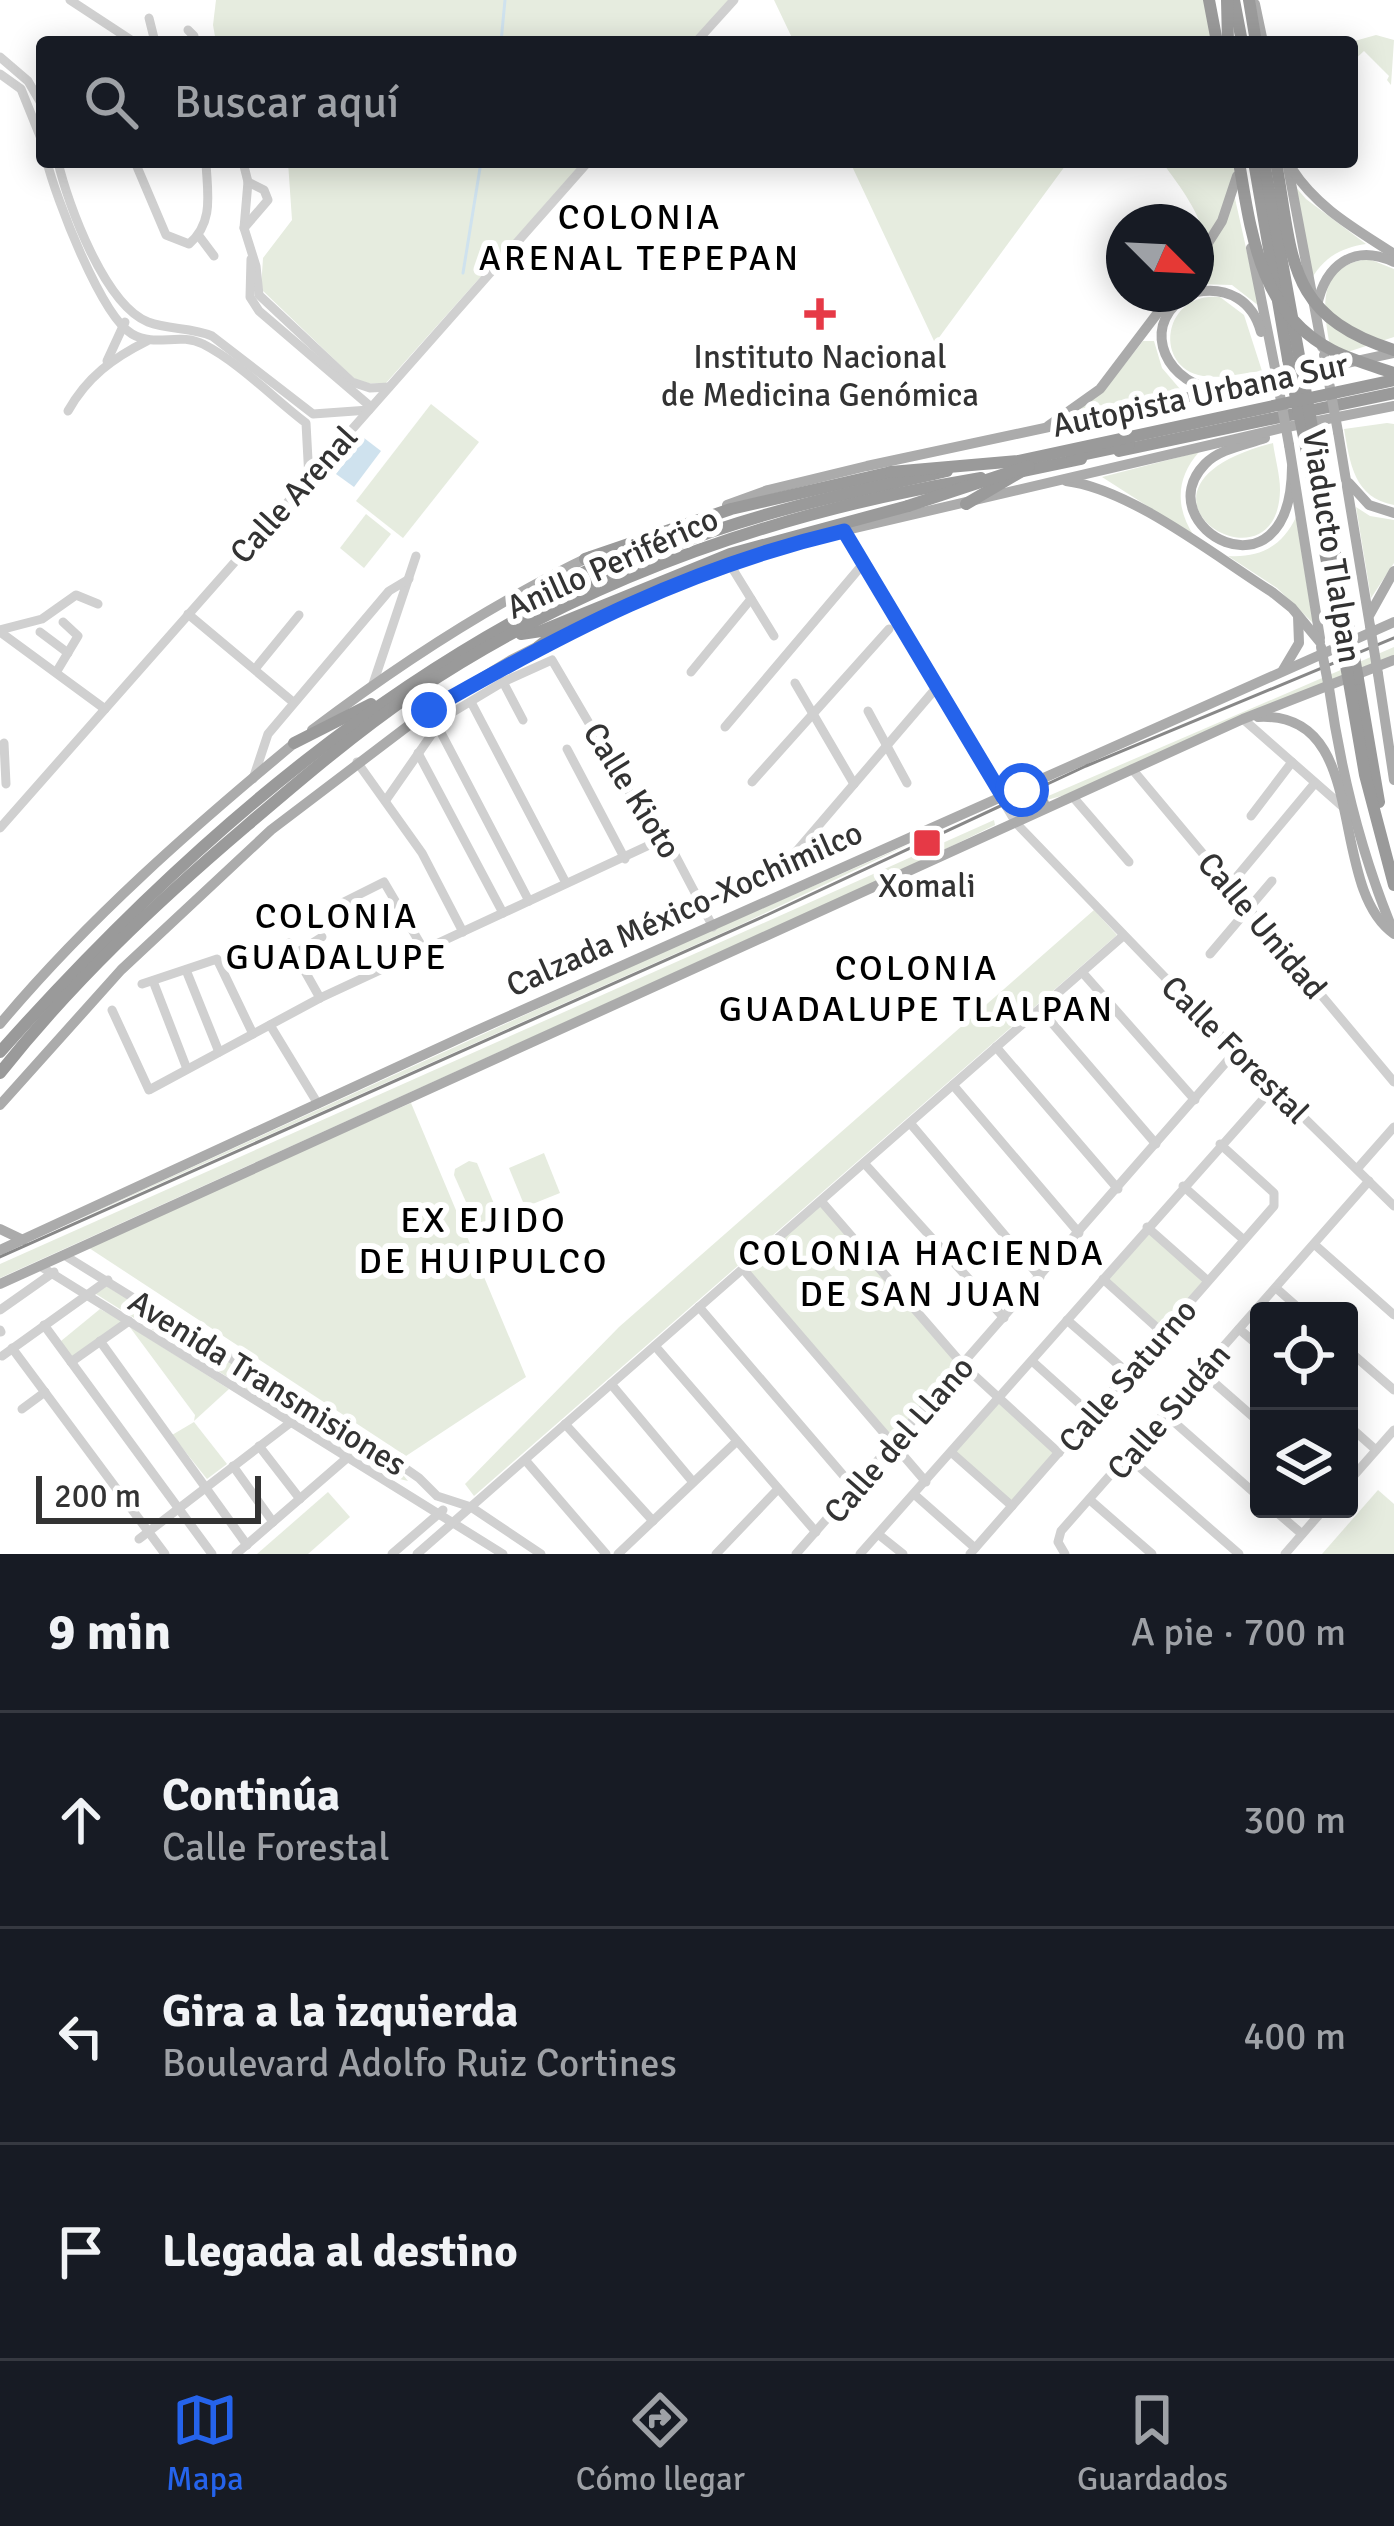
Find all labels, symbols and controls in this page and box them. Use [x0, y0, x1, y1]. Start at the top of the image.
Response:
search box [36, 36, 1358, 168]
icon: search [78, 69, 144, 135]
text: Buscar aquí [174, 75, 399, 130]
district label: COLONIA ARENAL TEPEPAN [479, 195, 801, 281]
north arrow [1106, 204, 1214, 312]
marker: Instituto Nacional de Medicina Genómica [804, 298, 836, 330]
place label: Instituto Nacional de Medicina Genómica [661, 337, 979, 416]
street label: Autopista Urbana Sur [1049, 344, 1352, 447]
street label: Calle Arenal [221, 418, 367, 572]
street label: Viaducto Tlalpan [1293, 427, 1370, 666]
street label: Anillo Periférico [500, 498, 725, 628]
route end [402, 683, 456, 737]
street label: Calle Kioto [574, 715, 690, 866]
route start [995, 763, 1049, 817]
street label: Calzada México-Xochimilco [500, 812, 869, 1007]
marker: Xomali [911, 827, 943, 859]
street label: Calle Unidad [1188, 844, 1335, 1008]
place label: Xomali [878, 866, 976, 907]
district label: COLONIA GUADALUPE [225, 894, 449, 980]
district label: COLONIA GUADALUPE TLALPAN [719, 946, 1115, 1032]
street label: Calle Forestal [1152, 967, 1318, 1133]
district label: EX EJIDO DE HUIPULCO [358, 1198, 610, 1284]
district label: COLONIA HACIENDA DE SAN JUAN [738, 1231, 1106, 1317]
street label: Avenida Transmisiones [121, 1281, 414, 1485]
street label: Calle Saturno [1050, 1291, 1206, 1461]
map controls [1250, 1302, 1358, 1518]
button: locate [1250, 1302, 1358, 1410]
street label: Calle Sudán [1099, 1335, 1240, 1489]
street label: Calle del Llano [815, 1348, 983, 1532]
button: layers [1250, 1410, 1358, 1518]
scale bar [36, 1470, 261, 1523]
text: 200 m [54, 1476, 141, 1517]
text: 9 min [48, 1601, 171, 1664]
text: A pie · 700 m [1131, 1608, 1346, 1656]
text: Continúa [162, 1768, 340, 1823]
icon: ahead [48, 1787, 114, 1853]
text: 300 m [1243, 1796, 1346, 1844]
text: Calle Forestal [162, 1823, 390, 1871]
text: Gira a la izquierda [162, 1984, 518, 2039]
icon: left [48, 2003, 114, 2069]
text: 400 m [1243, 2012, 1346, 2060]
text: Boulevard Adolfo Ruiz Cortines [162, 2039, 677, 2087]
icon: arrive [48, 2219, 114, 2285]
text: Llegada al destino [162, 2224, 518, 2279]
tab: Mapa [166, 2387, 244, 2500]
tab: Cómo llegar [576, 2387, 745, 2500]
tab: Guardados [1077, 2387, 1228, 2500]

